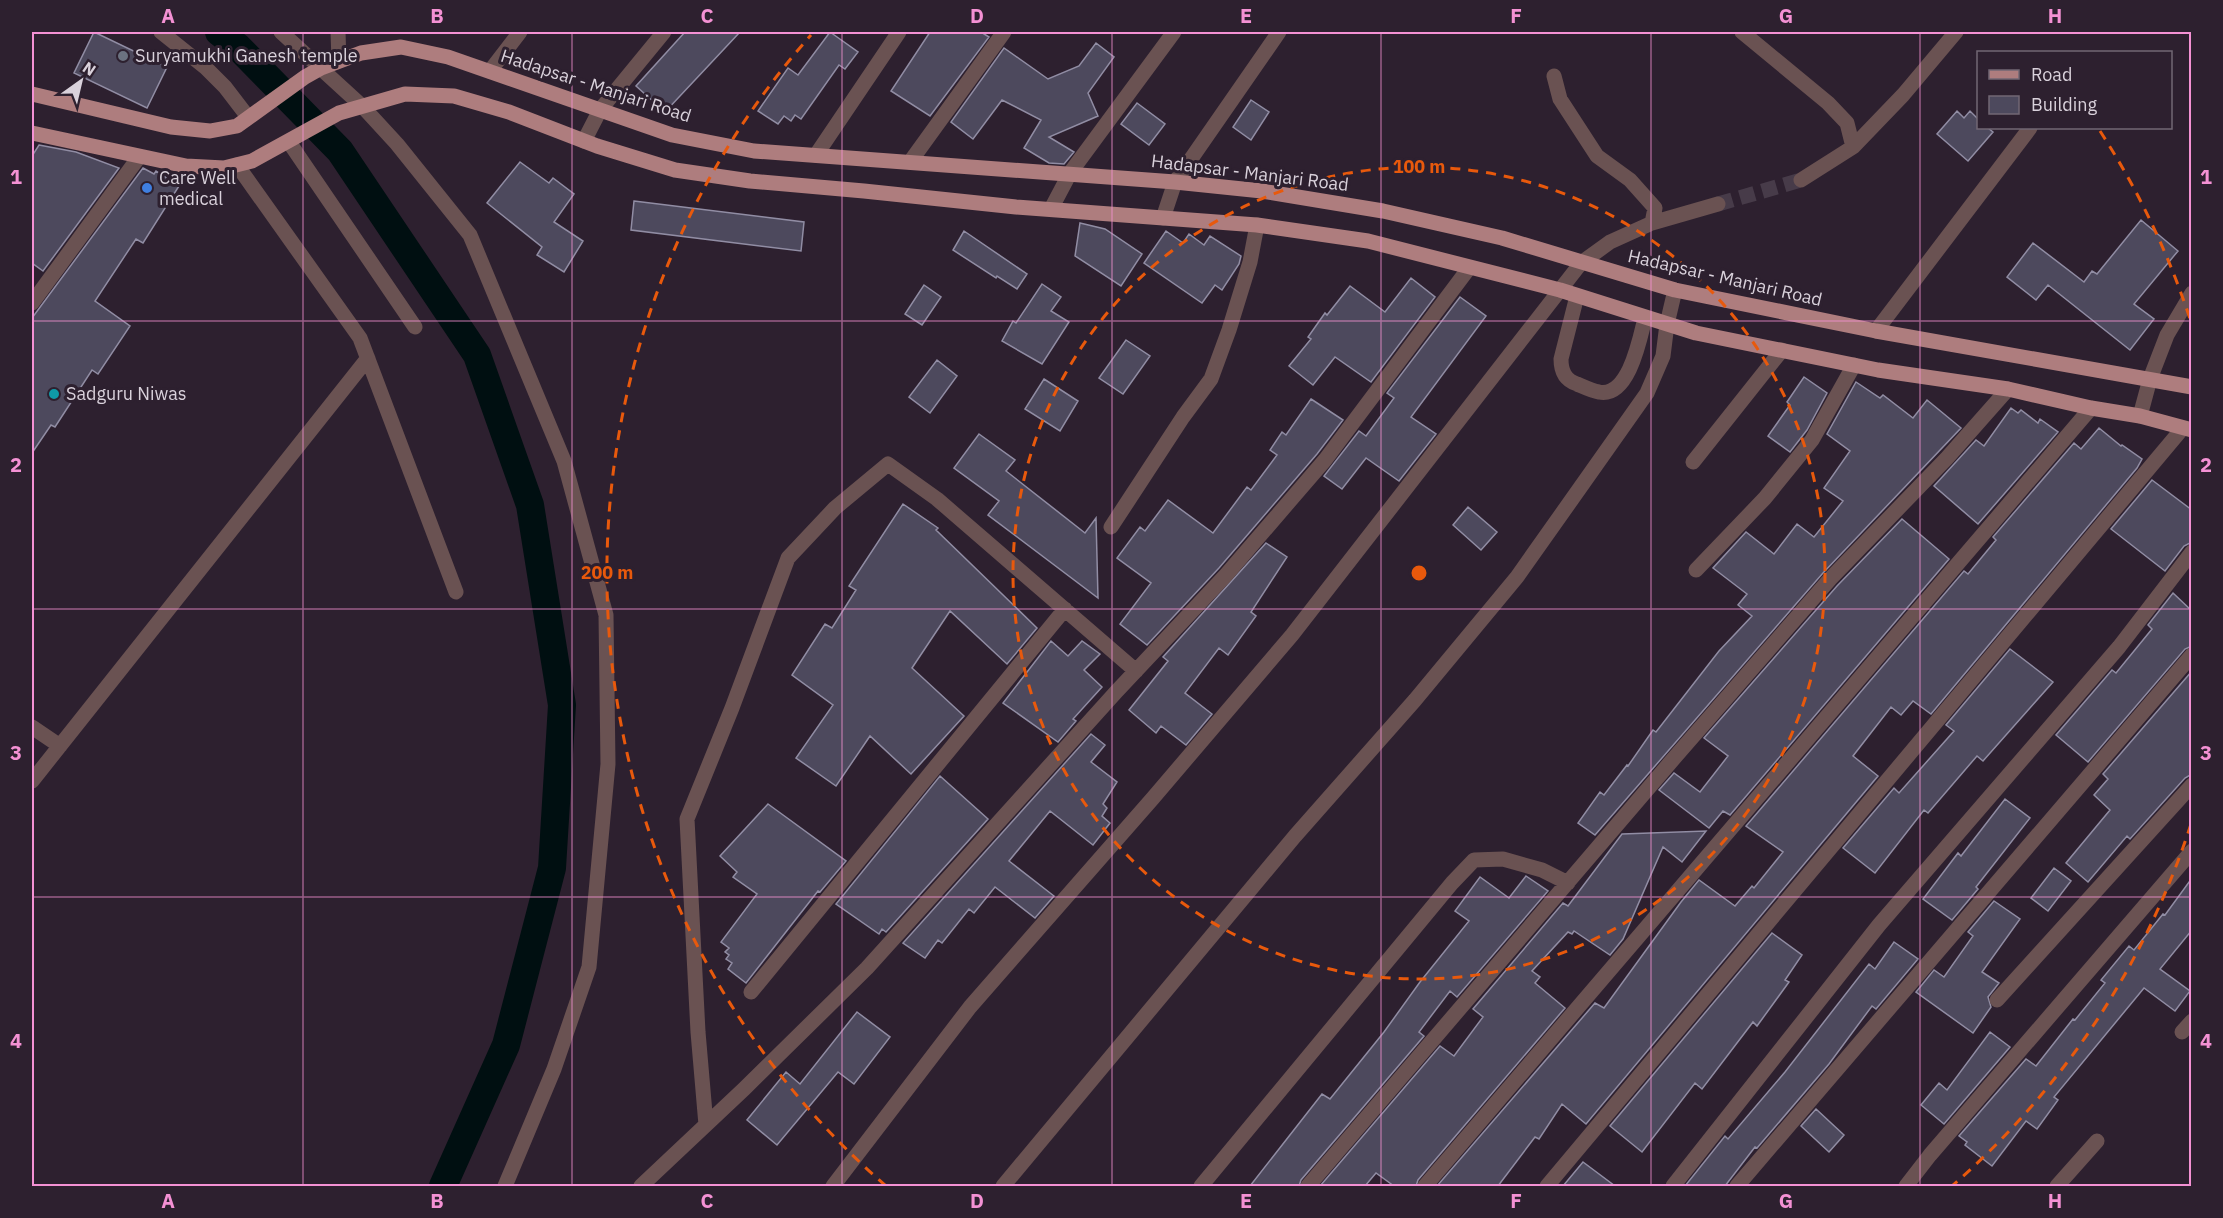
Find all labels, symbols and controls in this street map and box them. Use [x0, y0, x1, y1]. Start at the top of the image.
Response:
text: A [161, 2, 175, 29]
text: B [430, 2, 444, 29]
text: C [700, 2, 714, 29]
text: D [970, 2, 984, 29]
text: E [1240, 2, 1252, 29]
text: F [1510, 2, 1522, 29]
text: G [1779, 2, 1793, 29]
text: H [2048, 2, 2062, 29]
place label: Suryamukhi Ganesh temple [135, 44, 358, 67]
street label: Hadapsar - Manjari Road [498, 44, 694, 127]
marker: Suryamukhi Ganesh temple [116, 49, 130, 63]
north arrow [51, 51, 111, 111]
legend [1977, 51, 2172, 129]
text: N [79, 57, 100, 80]
text: Road [2031, 63, 2072, 86]
text: Building [2031, 93, 2098, 116]
street label: Hadapsar - Manjari Road [1150, 149, 1350, 196]
text: 100 m [1393, 155, 1445, 178]
text: 1 [10, 163, 22, 190]
text: 1 [2200, 163, 2212, 190]
place label: Care Well medical [159, 166, 236, 210]
marker: Care Well medical [140, 181, 154, 195]
street label: Hadapsar - Manjari Road [1626, 244, 1825, 311]
place label: Sadguru Niwas [66, 382, 187, 405]
marker: Sadguru Niwas [47, 387, 61, 401]
text: 2 [10, 451, 22, 478]
text: 2 [2200, 451, 2212, 478]
text: 200 m [581, 561, 633, 584]
centre of rings [1409, 563, 1429, 583]
text: 3 [10, 739, 22, 766]
text: 3 [2200, 739, 2212, 766]
text: 4 [10, 1027, 22, 1054]
text: 4 [2200, 1027, 2212, 1054]
text: A [161, 1187, 175, 1214]
text: B [430, 1187, 444, 1214]
text: C [700, 1187, 714, 1214]
text: D [970, 1187, 984, 1214]
text: E [1240, 1187, 1252, 1214]
text: F [1510, 1187, 1522, 1214]
text: G [1779, 1187, 1793, 1214]
text: H [2048, 1187, 2062, 1214]

